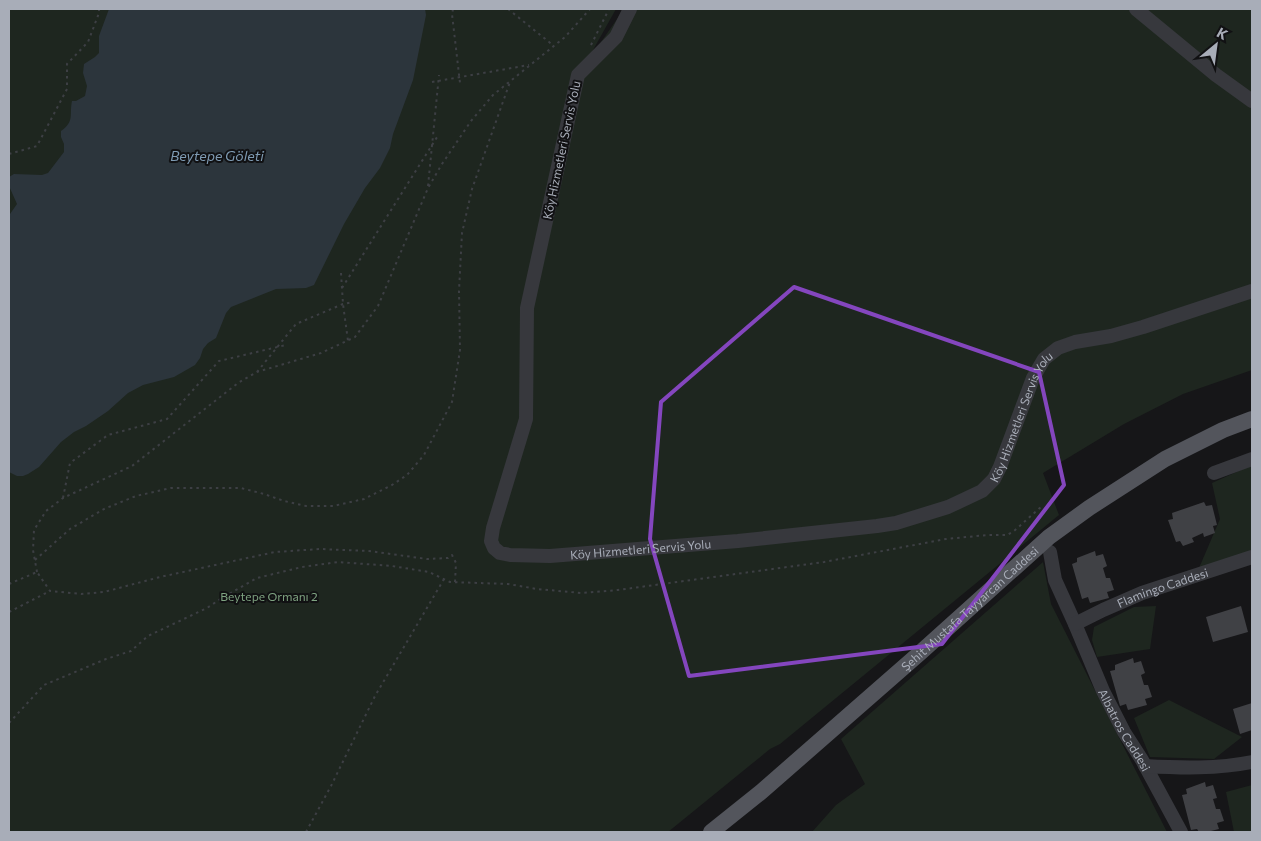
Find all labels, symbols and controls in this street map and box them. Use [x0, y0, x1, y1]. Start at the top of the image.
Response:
north arrow [1191, 20, 1241, 70]
text: K [1214, 23, 1231, 43]
street label: Köy Hizmetleri Servis Yolu [539, 80, 583, 220]
water label: Beytepe Göleti [170, 147, 264, 164]
street label: Köy Hizmetleri Servis Yolu [987, 348, 1055, 484]
street label: Köy Hizmetleri Servis Yolu [569, 536, 711, 561]
street label: Şehit Mustafa Tayyarcan Caddesi [898, 543, 1041, 673]
street label: Flamingo Caddesi [1115, 565, 1210, 610]
park label: Beytepe Ormanı 2 [220, 589, 318, 603]
street label: Albatros Caddesi [1096, 686, 1154, 773]

